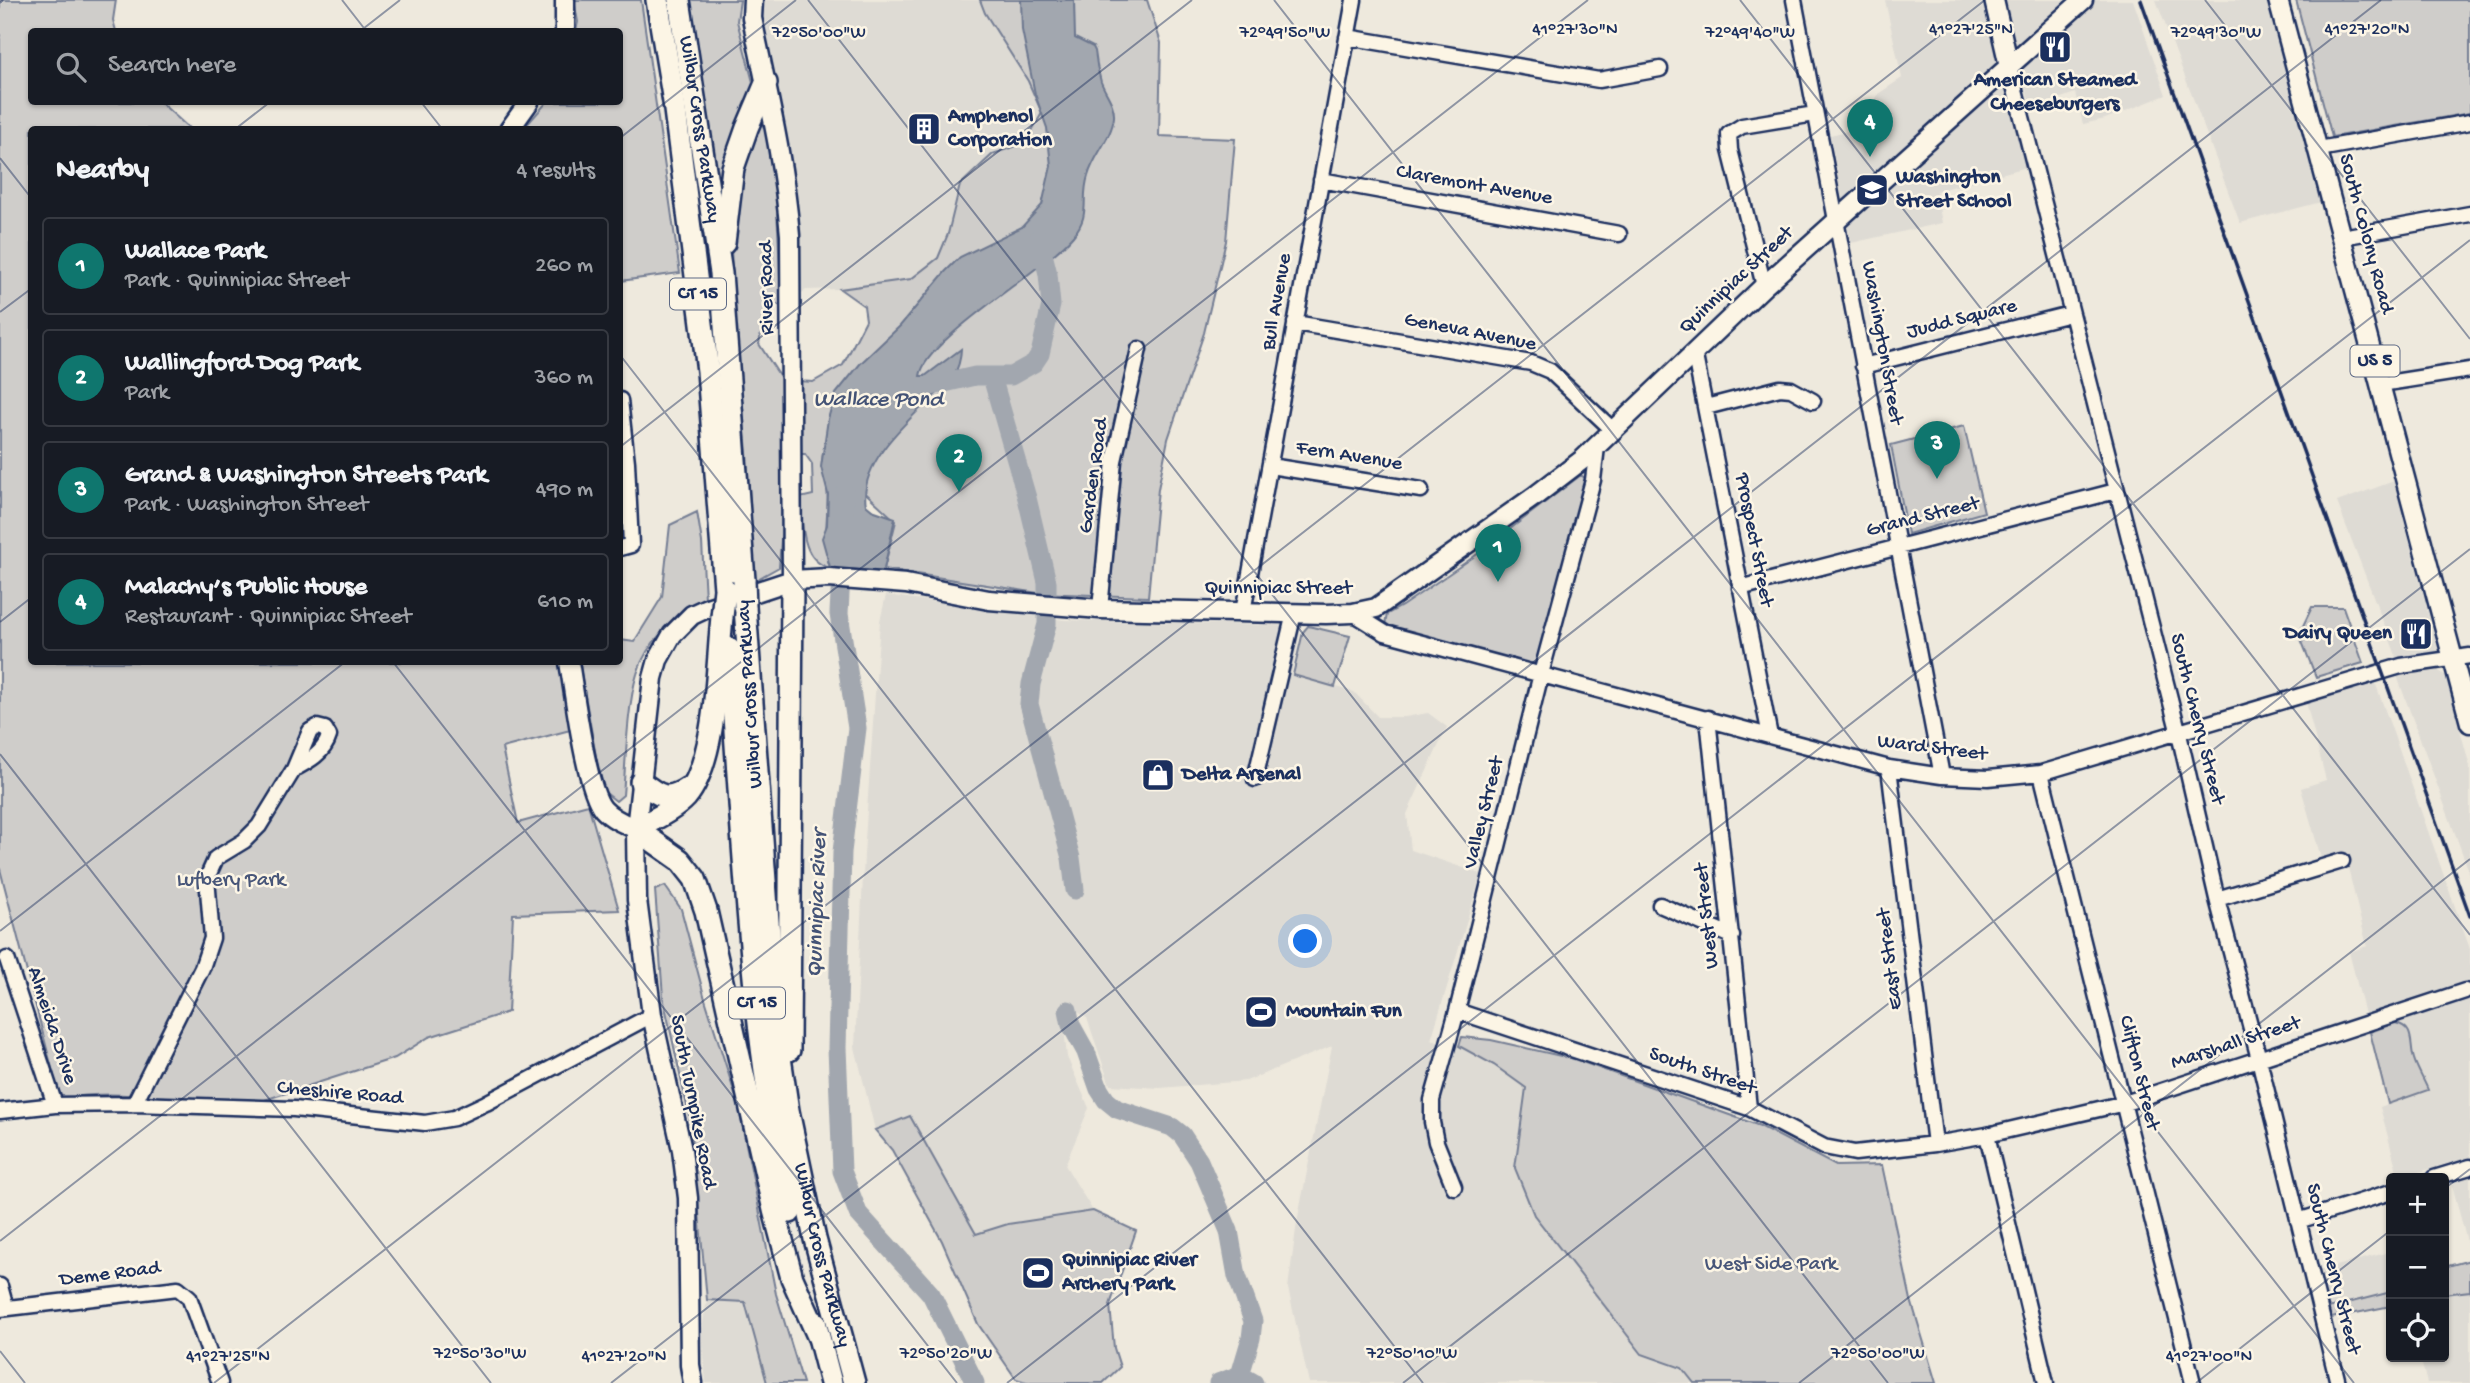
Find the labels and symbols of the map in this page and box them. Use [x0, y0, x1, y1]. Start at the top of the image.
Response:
text: 41°27'30"N [1532, 20, 1618, 41]
text: 41°27'25"N [1929, 20, 2013, 41]
text: 41°27'20"N [2325, 20, 2409, 41]
text: 72°50'00"W [771, 23, 866, 44]
text: 72°49'50"W [1239, 23, 1330, 44]
text: 72°49'40"W [1704, 23, 1795, 44]
text: 72°49'30"W [2170, 23, 2261, 44]
restaurant icon: American Steamed Cheeseburgers [2036, 28, 2074, 66]
street label: Wilbur Cross Parkway [672, 34, 726, 225]
place label: American Steamed Cheeseburgers [1973, 69, 2139, 118]
pin: 4 [1847, 99, 1893, 157]
place label: Amphenol Corporation [947, 105, 1053, 154]
building icon: Amphenol Corporation [905, 110, 943, 148]
street label: South Colony Road [2332, 151, 2399, 318]
street label: Claremont Avenue [1394, 160, 1555, 212]
place label: Washington Street School [1895, 166, 2012, 215]
school or university icon: Washington Street School [1853, 171, 1891, 209]
street label: Quinnipiac Street [1674, 220, 1801, 341]
street label: River Road [755, 239, 781, 335]
street label: Bull Avenue [1257, 250, 1299, 353]
street label: Washington Street [1854, 259, 1908, 429]
road number: CT 15 [670, 278, 726, 310]
street label: Judd Square [1904, 294, 2021, 346]
street label: Geneva Avenue [1402, 308, 1539, 358]
road number: US 5 [2350, 346, 2400, 376]
water label: Wallace Pond [813, 387, 945, 414]
street label: Garden Road [1075, 415, 1116, 535]
pin: 3 [1914, 421, 1960, 479]
pin: 2 [936, 434, 982, 492]
street label: Fern Avenue [1293, 436, 1405, 478]
street label: Prospect Street [1728, 470, 1779, 611]
street label: Grand Street [1864, 491, 1984, 544]
pin: 1 [1475, 524, 1521, 582]
street label: Quinnipiac Street [1204, 577, 1354, 602]
street label: Wilbur Cross Parkway [732, 599, 770, 789]
restaurant icon: Dairy Queen [2397, 615, 2435, 653]
place label: Dairy Queen [2282, 622, 2393, 647]
street label: South Cherry Street [2163, 631, 2230, 809]
street label: Ward Street [1876, 730, 1991, 768]
street label: Valley Street [1459, 752, 1512, 873]
shop icon: Delta Arsenal [1139, 756, 1177, 794]
place label: Delta Arsenal [1180, 763, 1301, 788]
water label: Quinnipiac River [802, 825, 834, 978]
street label: West Street [1690, 860, 1726, 970]
park label: Lufbery Park [177, 869, 288, 894]
street label: East Street [1872, 904, 1910, 1011]
your location [1288, 924, 1322, 958]
street label: Almeida Drive [20, 964, 82, 1089]
road number: CT 15 [729, 987, 785, 1018]
sports icon: Mountain Fun [1242, 993, 1280, 1031]
place label: Mountain Fun [1286, 1000, 1403, 1025]
street label: Marshall Street [2168, 1011, 2306, 1077]
street label: South Turnpike Road [663, 1013, 721, 1193]
street label: Clifton Street [2112, 1013, 2165, 1135]
street label: South Street [1645, 1042, 1761, 1103]
street label: Cheshire Road [276, 1076, 406, 1112]
street label: Wilbur Cross Parkway [787, 1161, 856, 1350]
street label: South Cherry Street [2299, 1181, 2366, 1359]
place label: Quinnipiac River Archery Park [1061, 1249, 1199, 1298]
park label: West Side Park [1705, 1253, 1840, 1278]
sports icon: Quinnipiac River Archery Park [1019, 1254, 1057, 1292]
street label: Deme Road [56, 1256, 163, 1294]
text: 72°50'30"W [433, 1344, 526, 1365]
text: 72°50'20"W [899, 1344, 992, 1365]
text: 72°50'10"W [1366, 1344, 1457, 1365]
text: 72°50'00"W [1830, 1344, 1925, 1365]
text: 41°27'25"N [186, 1347, 270, 1368]
text: 41°27'20"N [582, 1347, 666, 1368]
text: 41°27'00"N [2166, 1347, 2252, 1368]

